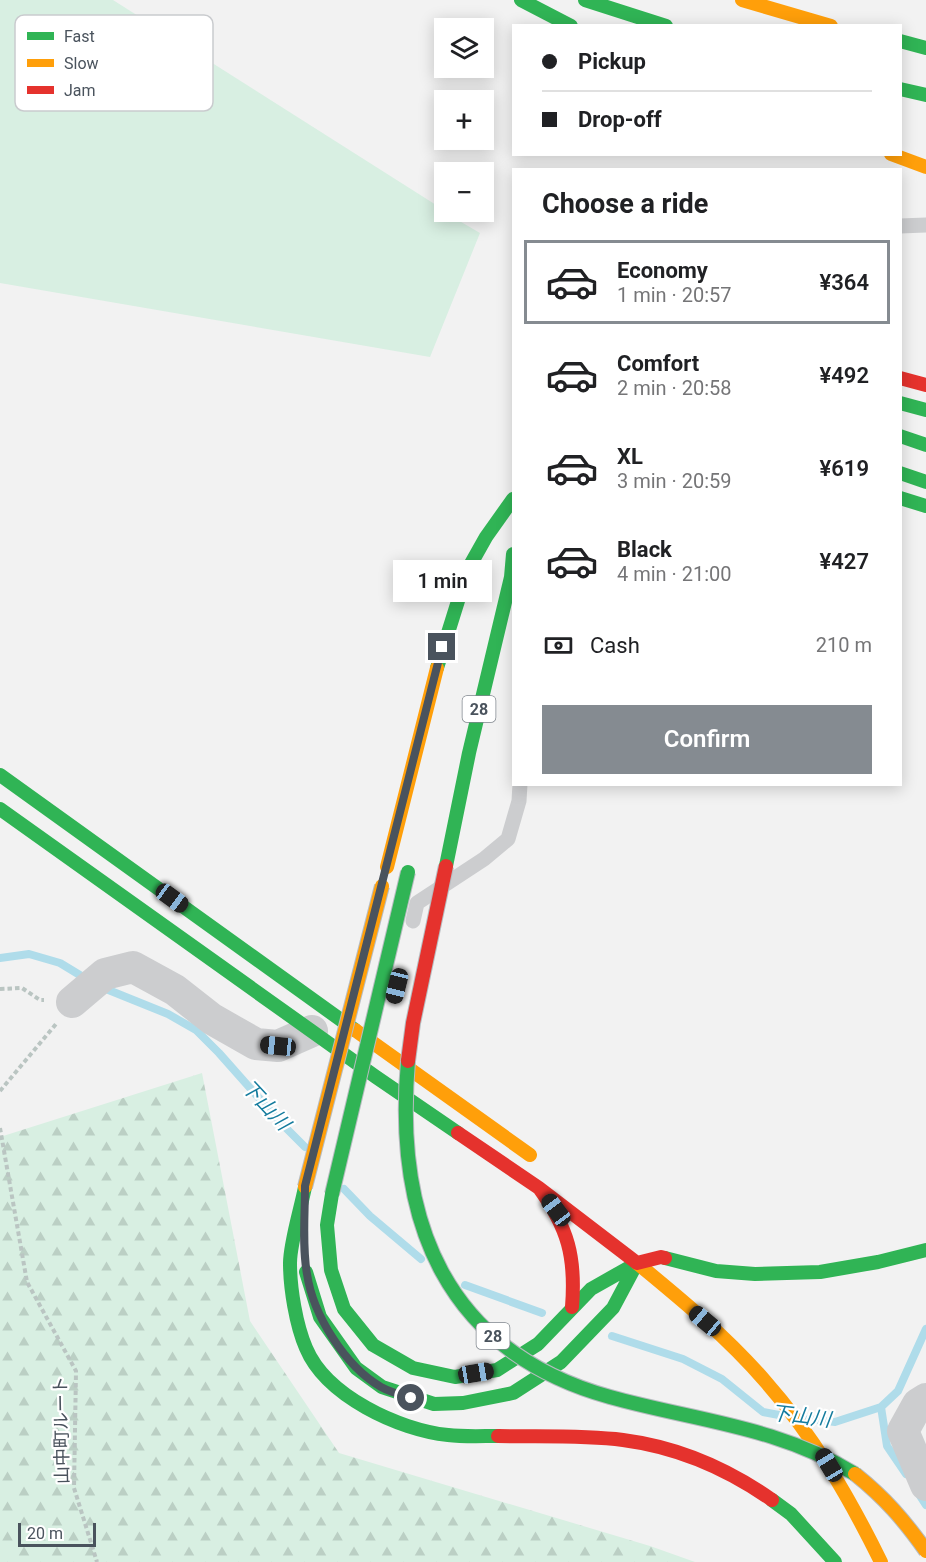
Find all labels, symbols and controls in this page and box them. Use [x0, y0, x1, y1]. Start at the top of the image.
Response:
legend [15, 15, 213, 111]
map controls [434, 18, 494, 222]
button: layers [434, 18, 494, 78]
text: Fast [64, 27, 95, 46]
text: Pickup [578, 49, 646, 74]
text: Slow [64, 54, 99, 73]
text: Jam [64, 81, 96, 100]
button: + [434, 90, 494, 150]
text: Drop-off [578, 107, 662, 132]
button: − [434, 162, 494, 222]
text: Choose a ride [542, 188, 708, 220]
icon: car [545, 255, 599, 309]
text: Economy [617, 258, 708, 283]
text: ¥364 [820, 270, 869, 295]
text: 1 min · 20:57 [617, 283, 732, 307]
icon: car [545, 348, 599, 402]
text: Comfort [617, 351, 699, 376]
text: ¥492 [820, 363, 869, 388]
text: 2 min · 20:58 [617, 376, 732, 400]
icon: car [545, 441, 599, 495]
text: XL [617, 444, 643, 469]
text: ¥619 [820, 456, 869, 481]
text: 3 min · 20:59 [617, 469, 732, 493]
icon: car [545, 534, 599, 588]
text: Black [617, 537, 672, 562]
text: ¥427 [820, 549, 869, 574]
callout: 1 min [392, 560, 492, 602]
text: 4 min · 21:00 [617, 562, 732, 586]
text: 1 min [417, 569, 468, 593]
icon: cash [542, 629, 575, 662]
route end [428, 633, 455, 660]
text: Cash [590, 633, 640, 658]
text: 210 m [816, 633, 872, 657]
road number: 28 [462, 696, 496, 722]
button: Confirm [542, 705, 872, 774]
car [152, 880, 192, 916]
car [384, 966, 410, 1006]
car [259, 1035, 297, 1057]
water label: 下山川 [237, 1075, 297, 1137]
car [538, 1190, 574, 1230]
car [685, 1303, 725, 1339]
road number: 28 [476, 1323, 510, 1349]
car [457, 1361, 495, 1385]
street label: 山中町ルート [50, 1376, 72, 1484]
route start [397, 1384, 424, 1411]
water label: 下山川 [770, 1400, 834, 1432]
car [812, 1445, 846, 1485]
scale bar [18, 1520, 96, 1548]
text: 20 m [27, 1524, 63, 1543]

